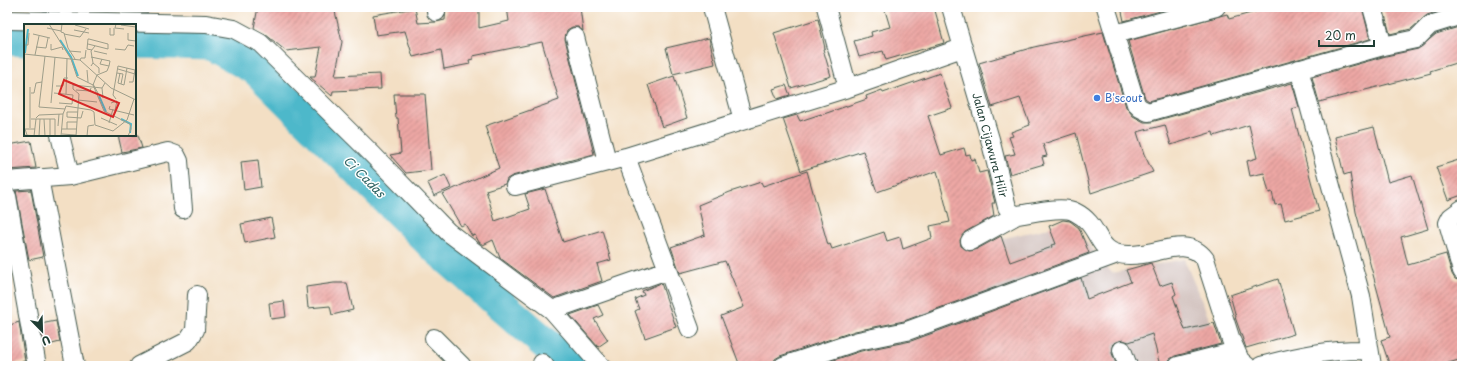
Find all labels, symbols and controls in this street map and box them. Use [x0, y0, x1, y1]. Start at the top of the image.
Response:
scale bar [1319, 22, 1374, 48]
inset map [24, 24, 136, 136]
text: 20 m [1325, 26, 1356, 44]
place label: B'scout [1105, 89, 1143, 106]
street label: Jalan Cijawura Hilir [968, 91, 1013, 199]
marker: B'scout [1092, 93, 1102, 103]
water label: Ci Cadas [340, 151, 391, 202]
north arrow [22, 311, 62, 351]
text: U [39, 331, 53, 350]

